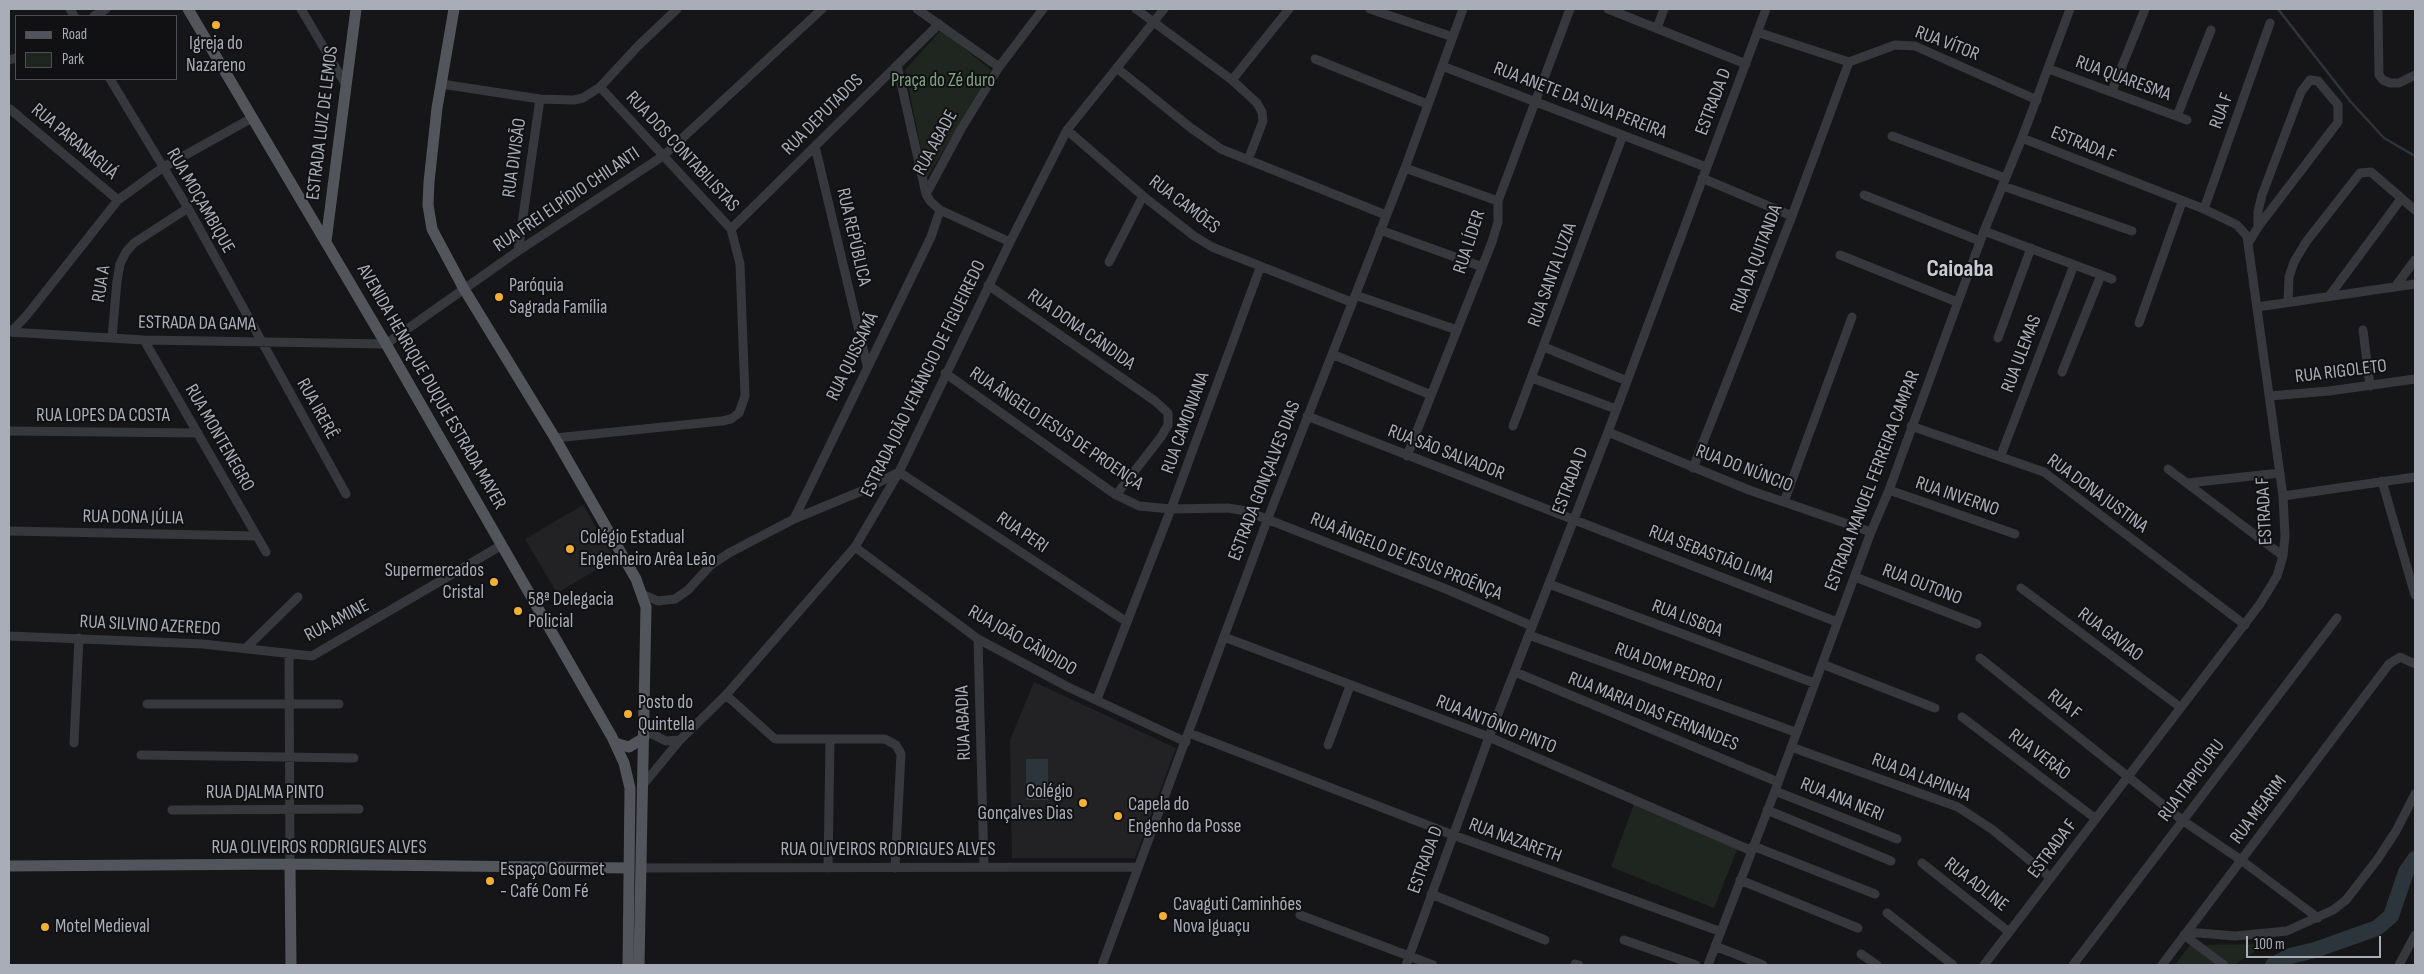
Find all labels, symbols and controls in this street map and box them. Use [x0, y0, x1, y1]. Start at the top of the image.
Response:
legend [15, 15, 178, 80]
marker: Igreja do Nazareno [210, 19, 222, 31]
street label: RUA VÍTOR [1912, 21, 1982, 67]
text: Road [62, 25, 87, 44]
place label: Igreja do Nazareno [186, 33, 246, 77]
street label: ESTRADA LUIZ DE LEMOS [302, 45, 344, 201]
text: Park [62, 50, 84, 69]
street label: RUA QUARESMA [2072, 51, 2174, 107]
street label: RUA ANETE DA SILVA PEREIRA [1490, 57, 1670, 145]
street label: ESTRADA D [1691, 65, 1737, 139]
street label: RUA DEPUTADOS [778, 70, 868, 160]
park label: Praça do Zé duro [891, 70, 995, 92]
street label: RUA DOS CONTABILISTAS [620, 87, 744, 217]
street label: RUA F [2205, 90, 2239, 132]
street label: RUA PARANAGUÁ [26, 99, 122, 185]
street label: RUA ABADE [909, 106, 963, 180]
street label: RUA DIVISÃO [498, 117, 532, 199]
street label: ESTRADA F [2047, 122, 2119, 168]
street label: RUA FREI ELPÍDIO CHILANTI [489, 143, 645, 257]
street label: RUA MOÇAMBIQUE [161, 145, 239, 257]
street label: RUA CAMÕES [1144, 171, 1224, 239]
street label: RUA REPÚBLICA [831, 186, 875, 288]
street label: RUA DA QUITANDA [1726, 202, 1788, 316]
street label: RUA LÍDER [1449, 207, 1491, 277]
street label: RUA SANTA LUZIA [1524, 220, 1582, 330]
district label: Caioaba [1926, 256, 1994, 284]
street label: ESTRADA JOÃO VENÂNCIO DE FIGUEIREDO [857, 257, 991, 501]
street label: AVENIDA HENRIQUE DUQUE ESTRADA MAYER [351, 260, 511, 514]
street label: RUA A [88, 264, 116, 304]
place label: Paróquia Sagrada Família [509, 275, 607, 319]
street label: RUA DONA CÂNDIDA [1023, 284, 1139, 376]
marker: Paróquia Sagrada Família [493, 291, 505, 303]
street label: RUA QUISSAMÃ [822, 309, 884, 405]
street label: ESTRADA DA GAMA [138, 312, 256, 336]
street label: RUA ULEMAS [1997, 312, 2047, 396]
street label: RUA RIGOLETO [2294, 355, 2388, 389]
street label: RUA ÂNGELO JESUS DE PROENÇA [965, 362, 1147, 496]
street label: ESTRADA MANOEL FERREIRA CAMPAR [1820, 368, 1926, 594]
street label: RUA CAMONIANA [1157, 369, 1215, 477]
street label: RUA IRERÊ [291, 375, 343, 443]
street label: RUA MONTENEGRO [179, 380, 259, 496]
street label: ESTRADA GONÇALVES DIAS [1224, 398, 1306, 564]
street label: RUA LOPES DA COSTA [36, 405, 170, 427]
street label: RUA SÃO SALVADOR [1384, 420, 1508, 486]
street label: RUA DO NÚNCIO [1692, 440, 1796, 498]
street label: ESTRADA D [1548, 444, 1594, 518]
street label: RUA DONA JUSTINA [2042, 450, 2152, 538]
street label: RUA INVERNO [1912, 472, 2002, 522]
street label: ESTRADA F [2252, 476, 2278, 546]
street label: RUA DONA JÚLIA [82, 506, 184, 530]
street label: RUA PERI [992, 507, 1052, 559]
street label: RUA ÂNGELO DE JESUS PROÊNÇA [1307, 508, 1505, 606]
street label: RUA SEBASTIÃO LIMA [1645, 521, 1777, 589]
place label: Colégio Estadual Engenheiro Arêa Leão [580, 527, 716, 571]
marker: Colégio Estadual Engenheiro Arêa Leão [564, 543, 576, 555]
street label: RUA OUTONO [1879, 559, 1965, 611]
place label: Supermercados Cristal [385, 560, 484, 604]
marker: Supermercados Cristal [488, 576, 500, 588]
place label: 58ª Delegacia Policial [528, 589, 614, 633]
street label: RUA AMINE [301, 595, 373, 647]
street label: RUA LISBOA [1648, 595, 1726, 643]
street label: RUA JOÃO CÂNDIDO [964, 601, 1080, 681]
street label: RUA GAVIAO [2073, 603, 2147, 667]
marker: 58ª Delegacia Policial [512, 605, 524, 617]
street label: RUA SILVINO AZEREDO [79, 611, 221, 641]
street label: RUA DOM PEDRO I [1611, 638, 1725, 698]
street label: RUA MARIA DIAS FERNANDES [1565, 667, 1741, 757]
street label: RUA ABADIA [951, 685, 977, 761]
street label: RUA F [2043, 685, 2085, 725]
street label: RUA ANTÔNIO PINTO [1432, 690, 1560, 760]
place label: Posto do Quintella [638, 692, 695, 736]
marker: Posto do Quintella [622, 708, 634, 720]
street label: RUA VERÃO [2004, 724, 2074, 786]
street label: RUA ITAPICURU [2154, 736, 2230, 826]
street label: RUA DA LAPINHA [1868, 749, 1974, 807]
street label: RUA MEARIM [2226, 771, 2292, 849]
street label: RUA ANA NERI [1797, 773, 1887, 827]
place label: Colégio Gonçalves Dias [978, 781, 1073, 825]
street label: RUA DJALMA PINTO [206, 782, 324, 804]
place label: Capela do Engenho da Posse [1128, 794, 1242, 838]
marker: Colégio Gonçalves Dias [1077, 797, 1089, 809]
marker: Capela do Engenho da Posse [1112, 810, 1124, 822]
street label: RUA NAZARETH [1465, 814, 1565, 868]
street label: ESTRADA F [2023, 815, 2083, 883]
street label: ESTRADA D [1403, 823, 1449, 897]
street label: RUA OLIVEIROS RODRIGUES ALVES [211, 837, 427, 859]
street label: RUA OLIVEIROS RODRIGUES ALVES [780, 839, 996, 861]
street label: RUA ADLINE [1939, 853, 2013, 917]
place label: Espaço Gourmet - Café Com Fé [500, 859, 605, 903]
marker: Espaço Gourmet - Café Com Fé [484, 875, 496, 887]
place label: Cavaguti Caminhões Nova Iguaçu [1173, 894, 1302, 938]
marker: Cavaguti Caminhões Nova Iguaçu [1157, 910, 1169, 922]
place label: Motel Medieval [55, 916, 150, 938]
marker: Motel Medieval [39, 921, 51, 933]
scale bar [2249, 926, 2384, 958]
text: 100 m [2254, 935, 2285, 954]

